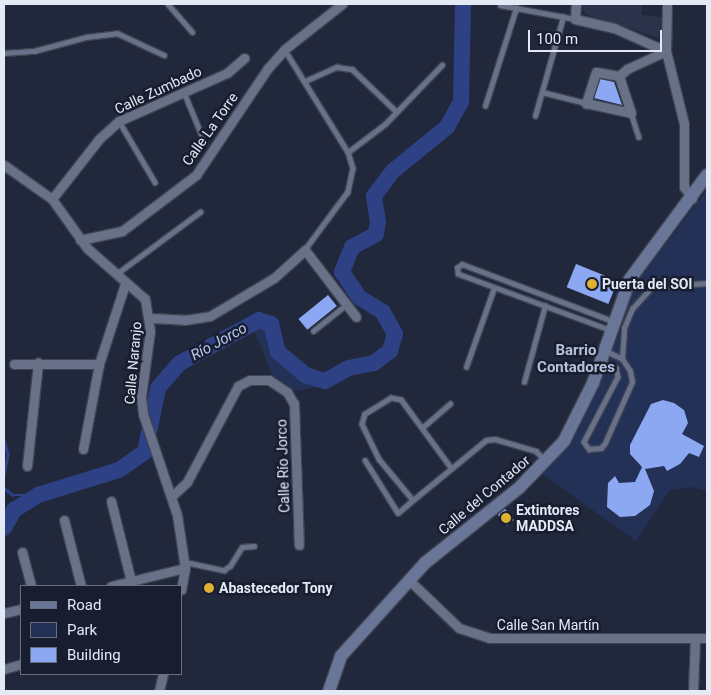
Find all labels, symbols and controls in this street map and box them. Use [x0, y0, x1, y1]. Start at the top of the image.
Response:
scale bar [531, 20, 665, 52]
text: 100 m [536, 30, 578, 48]
street label: Calle Zumbado [112, 63, 204, 117]
street label: Calle La Torre [179, 89, 241, 169]
place label: Puerta del SOl [602, 276, 692, 292]
marker: Puerta del SOl [586, 278, 598, 290]
water label: Río Jorco [188, 319, 250, 365]
street label: Calle Naranjo [121, 321, 145, 405]
district label: Barrio Contadores [537, 341, 615, 376]
street label: Calle Río Jorco [273, 419, 293, 513]
street label: Calle del Contador [435, 452, 533, 538]
place label: Extintores MADDSA [516, 502, 579, 534]
marker: Extintores MADDSA [500, 512, 512, 524]
place label: Abastecedor Tony [219, 580, 333, 596]
marker: Abastecedor Tony [203, 582, 215, 594]
legend [20, 585, 182, 675]
text: Road [67, 596, 101, 614]
street label: Calle San Martín [497, 617, 599, 633]
text: Park [67, 621, 97, 639]
text: Building [67, 646, 121, 664]

